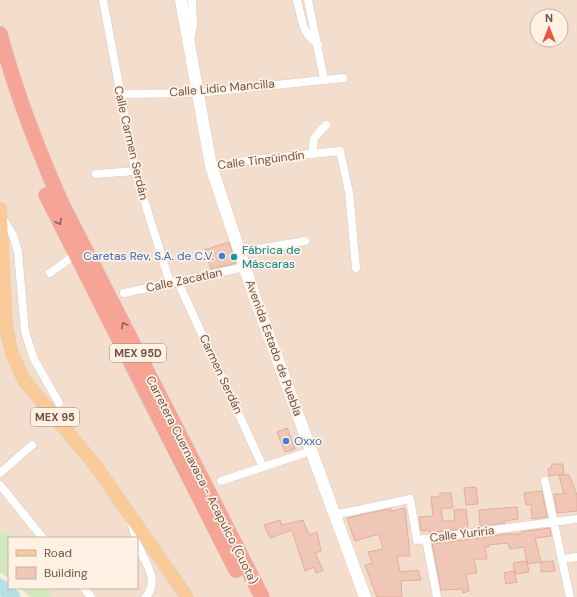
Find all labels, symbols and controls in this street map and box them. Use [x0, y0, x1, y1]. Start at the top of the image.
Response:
north arrow [529, 8, 569, 48]
text: N [545, 11, 553, 25]
street label: Calle Lidio Mancilla [169, 75, 275, 101]
street label: Calle Carmen Serdán [110, 84, 152, 202]
street label: Calle Tingüindín [217, 147, 305, 173]
one-way arrow [55, 218, 62, 226]
place label: Fábrica de Máscaras [242, 242, 300, 272]
place label: Caretas Rev, S.A. de C.V. [83, 248, 214, 264]
marker: Caretas Rev, S.A. de C.V. [217, 251, 227, 261]
marker: Fábrica de Máscaras [229, 252, 239, 262]
street label: Calle Zacatlan [144, 264, 224, 296]
street label: Avenida Estado de Puebla [242, 278, 306, 418]
one-way arrow [121, 322, 129, 329]
street label: Carmen Serdán [196, 332, 246, 416]
road number: MEX 95D [110, 344, 166, 362]
street label: Carretera Cuernavaca - Acapulco (Cuota) [142, 373, 262, 587]
road number: MEX 95 [31, 408, 79, 426]
place label: Oxxo [294, 433, 322, 449]
marker: Oxxo [281, 436, 291, 446]
street label: Calle Yuriria [429, 522, 495, 546]
legend [8, 537, 138, 589]
text: Road [44, 545, 72, 561]
text: Building [44, 565, 88, 581]

